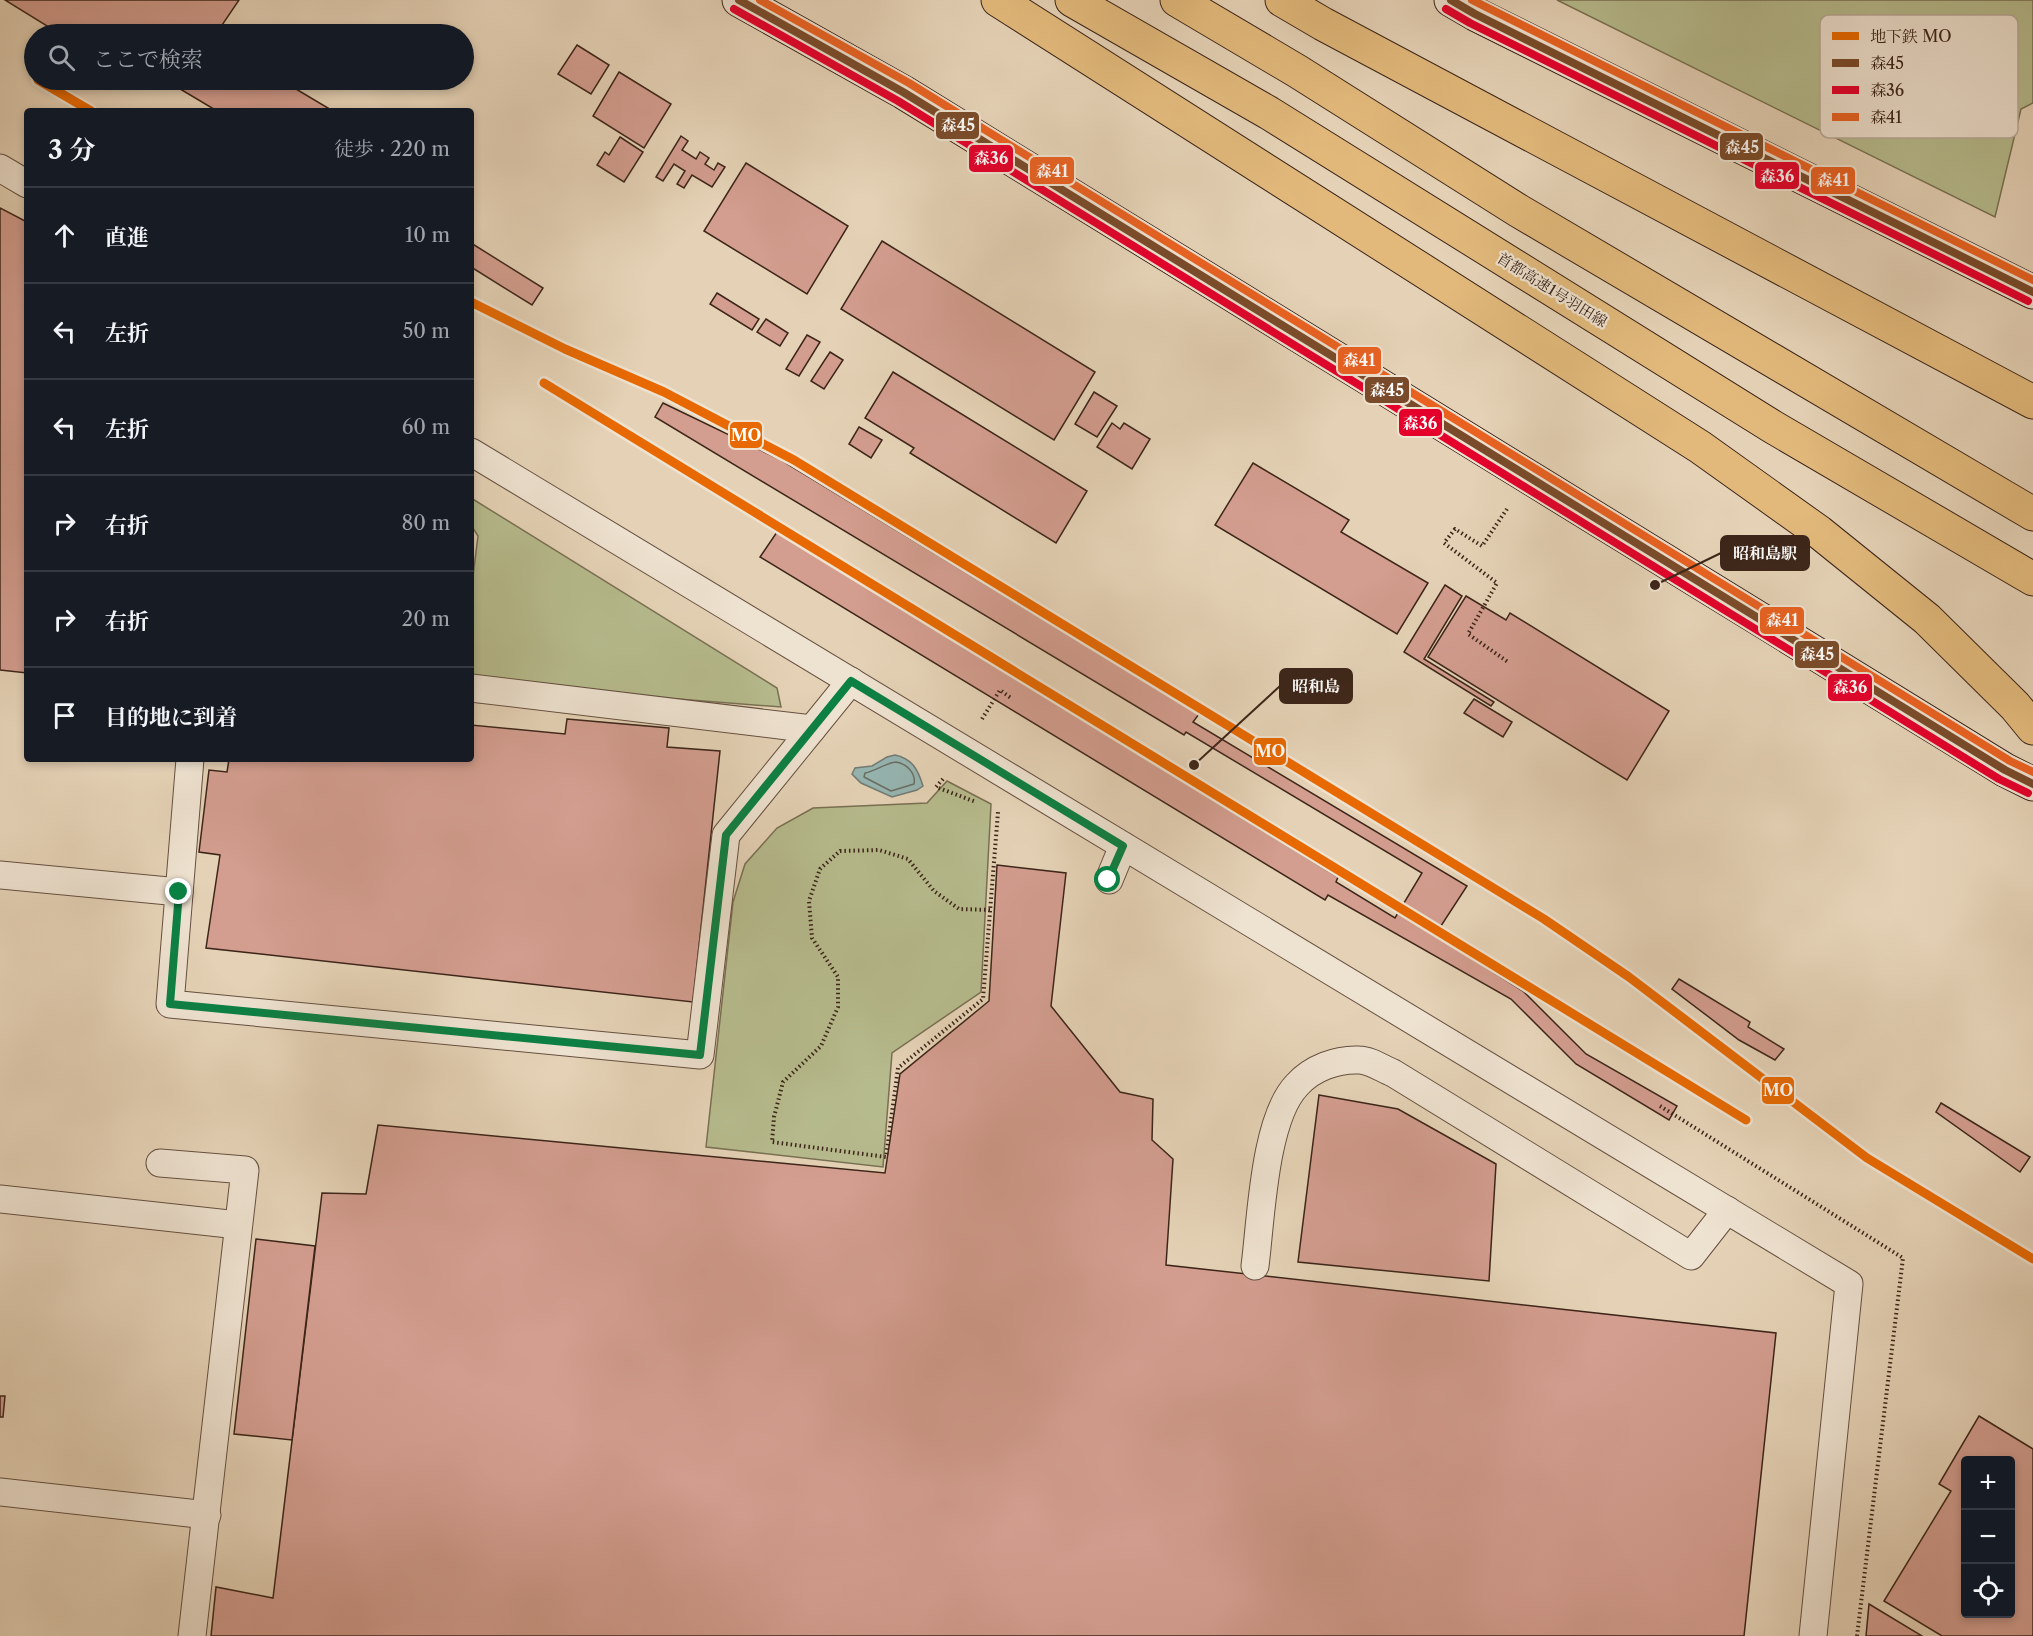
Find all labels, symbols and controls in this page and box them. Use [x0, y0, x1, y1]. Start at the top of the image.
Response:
legend [1820, 15, 2018, 138]
search box [24, 24, 474, 90]
text: 地下鉄 MO [1870, 26, 1952, 46]
icon: search [45, 41, 78, 74]
text: ここで検索 [93, 46, 203, 73]
text: 森45 [1870, 53, 1904, 73]
text: 森36 [1870, 80, 1904, 100]
text: 森41 [1870, 107, 1902, 127]
line badge: 森45 [935, 111, 980, 140]
text: 森45 [941, 115, 975, 135]
line badge: 森45 [1719, 132, 1764, 161]
text: 3 分 [48, 134, 95, 166]
text: 徒歩 · 220 m [334, 137, 450, 161]
text: 森45 [1725, 137, 1759, 157]
line badge: 森36 [968, 144, 1014, 173]
text: 森36 [974, 148, 1009, 168]
line badge: 森41 [1029, 156, 1075, 185]
text: 森41 [1036, 161, 1069, 181]
line badge: 森36 [1754, 161, 1800, 190]
text: 森36 [1760, 166, 1795, 186]
line badge: 森41 [1810, 166, 1856, 195]
text: 森41 [1817, 170, 1850, 190]
icon: ahead [48, 219, 81, 252]
text: 10 m [405, 223, 450, 247]
text: 直進 [105, 224, 149, 251]
street label: 首都高速1号羽田線 [1494, 248, 1611, 331]
icon: left [48, 315, 81, 348]
text: 50 m [403, 319, 450, 343]
text: 左折 [105, 320, 149, 347]
line badge: 森41 [1337, 346, 1382, 375]
text: 森41 [1343, 350, 1376, 370]
line badge: 森45 [1364, 376, 1410, 404]
text: 森45 [1370, 380, 1404, 400]
line badge: 森36 [1398, 408, 1443, 437]
icon: left [48, 411, 81, 444]
text: 森36 [1403, 413, 1438, 433]
text: 60 m [402, 415, 450, 439]
text: 左折 [105, 416, 149, 443]
line badge: MO [729, 421, 763, 449]
text: MO [731, 425, 762, 445]
icon: right [48, 507, 81, 540]
text: 80 m [402, 511, 450, 535]
text: 右折 [105, 512, 149, 539]
callout: 昭和島駅 [1721, 536, 1809, 570]
text: 昭和島駅 [1733, 543, 1797, 563]
icon: right [48, 603, 81, 636]
line badge: 森41 [1759, 606, 1805, 635]
text: 20 m [402, 607, 450, 631]
text: 右折 [105, 608, 149, 635]
text: 森41 [1766, 610, 1799, 630]
line badge: 森45 [1794, 640, 1840, 669]
text: 森45 [1800, 644, 1834, 664]
callout: 昭和島 [1280, 669, 1352, 703]
line badge: 森36 [1827, 673, 1873, 702]
text: 昭和島 [1292, 676, 1340, 696]
text: 森36 [1833, 677, 1868, 697]
icon: arrive [48, 699, 81, 732]
text: 目的地に到着 [105, 704, 237, 731]
line badge: MO [1253, 737, 1287, 766]
text: MO [1255, 741, 1286, 761]
route start [1094, 866, 1120, 892]
route end [165, 878, 191, 904]
line badge: MO [1761, 1076, 1795, 1105]
text: MO [1763, 1080, 1794, 1100]
map controls [1961, 1456, 2015, 1618]
button: + [1961, 1456, 2015, 1510]
button: − [1961, 1510, 2015, 1564]
button: locate [1961, 1564, 2015, 1618]

